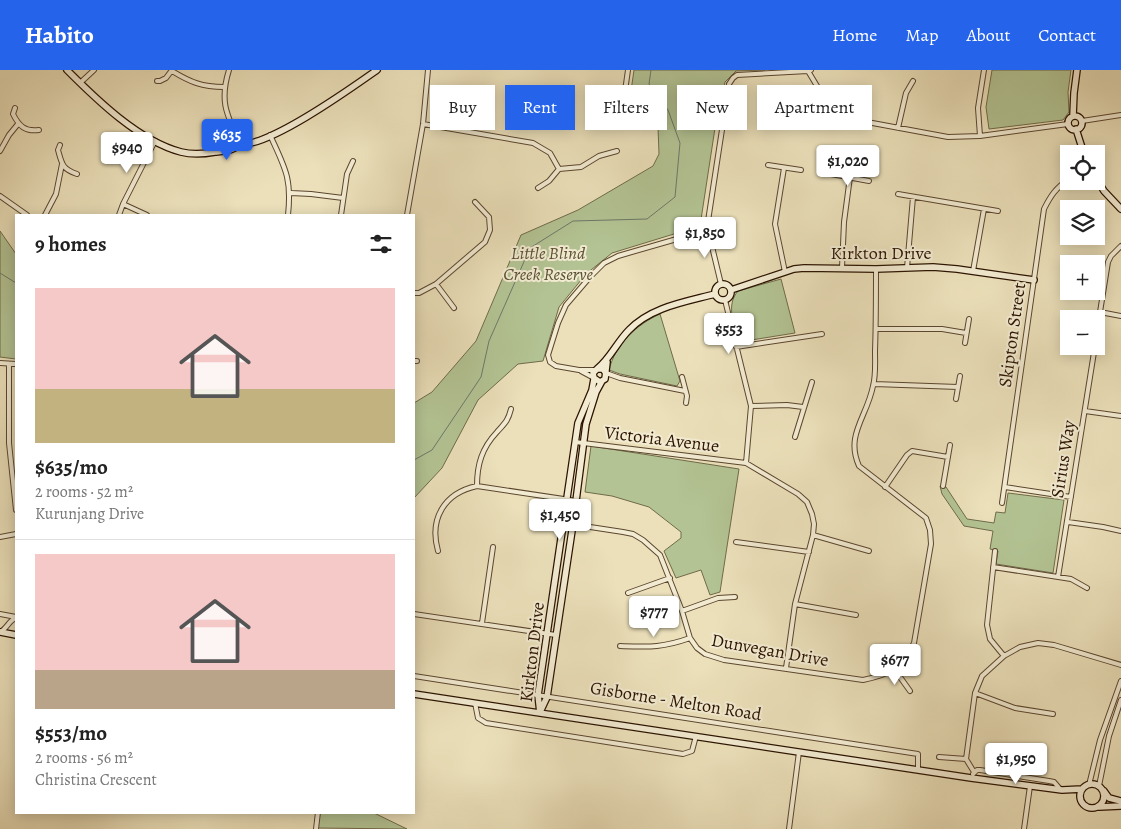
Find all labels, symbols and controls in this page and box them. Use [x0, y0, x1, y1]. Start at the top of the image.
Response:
text: Habito [25, 19, 94, 51]
text: Home [832, 23, 877, 47]
text: Map [905, 23, 938, 47]
text: About [966, 23, 1010, 47]
text: Contact [1038, 23, 1096, 47]
chip: Buy [430, 85, 495, 130]
chip: Rent [505, 85, 575, 130]
chip: Filters [585, 85, 667, 130]
chip: New [677, 85, 747, 130]
chip: Apartment [757, 85, 872, 130]
pin: $635 [197, 118, 257, 161]
text: $635 [213, 124, 241, 146]
pin: $940 [97, 132, 157, 174]
text: $940 [112, 137, 142, 159]
pin: $1,020 [807, 144, 889, 187]
map controls [1060, 145, 1105, 355]
button: locate [1060, 145, 1105, 190]
text: $1,020 [827, 150, 869, 172]
button: layers [1060, 200, 1105, 245]
pin: $1,850 [664, 216, 746, 259]
text: $1,850 [685, 222, 725, 244]
text: 9 homes [35, 230, 106, 258]
icon: filters [367, 230, 395, 258]
park label: Little Blind Creek Reserve [503, 241, 593, 286]
street label: Kirkton Drive [831, 241, 931, 265]
button: + [1060, 255, 1105, 300]
street label: Skipton Street [993, 281, 1031, 389]
button: − [1060, 310, 1105, 355]
pin: $553 [699, 312, 759, 355]
text: $553 [715, 318, 743, 340]
icon: home [170, 321, 260, 411]
street label: Sirius Way [1045, 417, 1081, 500]
street label: Victoria Avenue [602, 420, 721, 458]
text: $635/mo [35, 453, 108, 481]
text: 2 rooms · 52 m² [35, 481, 133, 503]
pin: $1,450 [519, 498, 601, 541]
text: Kurunjang Drive [35, 503, 144, 525]
text: $1,450 [540, 504, 580, 526]
icon: home [170, 586, 260, 676]
pin: $777 [624, 596, 684, 638]
street label: Kirkton Drive [514, 600, 550, 704]
text: $777 [640, 601, 668, 623]
street label: Dunvegan Drive [710, 628, 830, 672]
pin: $677 [865, 644, 925, 686]
text: $677 [881, 649, 909, 671]
street label: Gisborne - Melton Road [589, 676, 764, 726]
text: $553/mo [35, 719, 107, 747]
pin: $1,950 [975, 742, 1057, 785]
text: 2 rooms · 56 m² [35, 747, 133, 769]
text: $1,950 [996, 748, 1036, 770]
text: Christina Crescent [35, 769, 157, 791]

